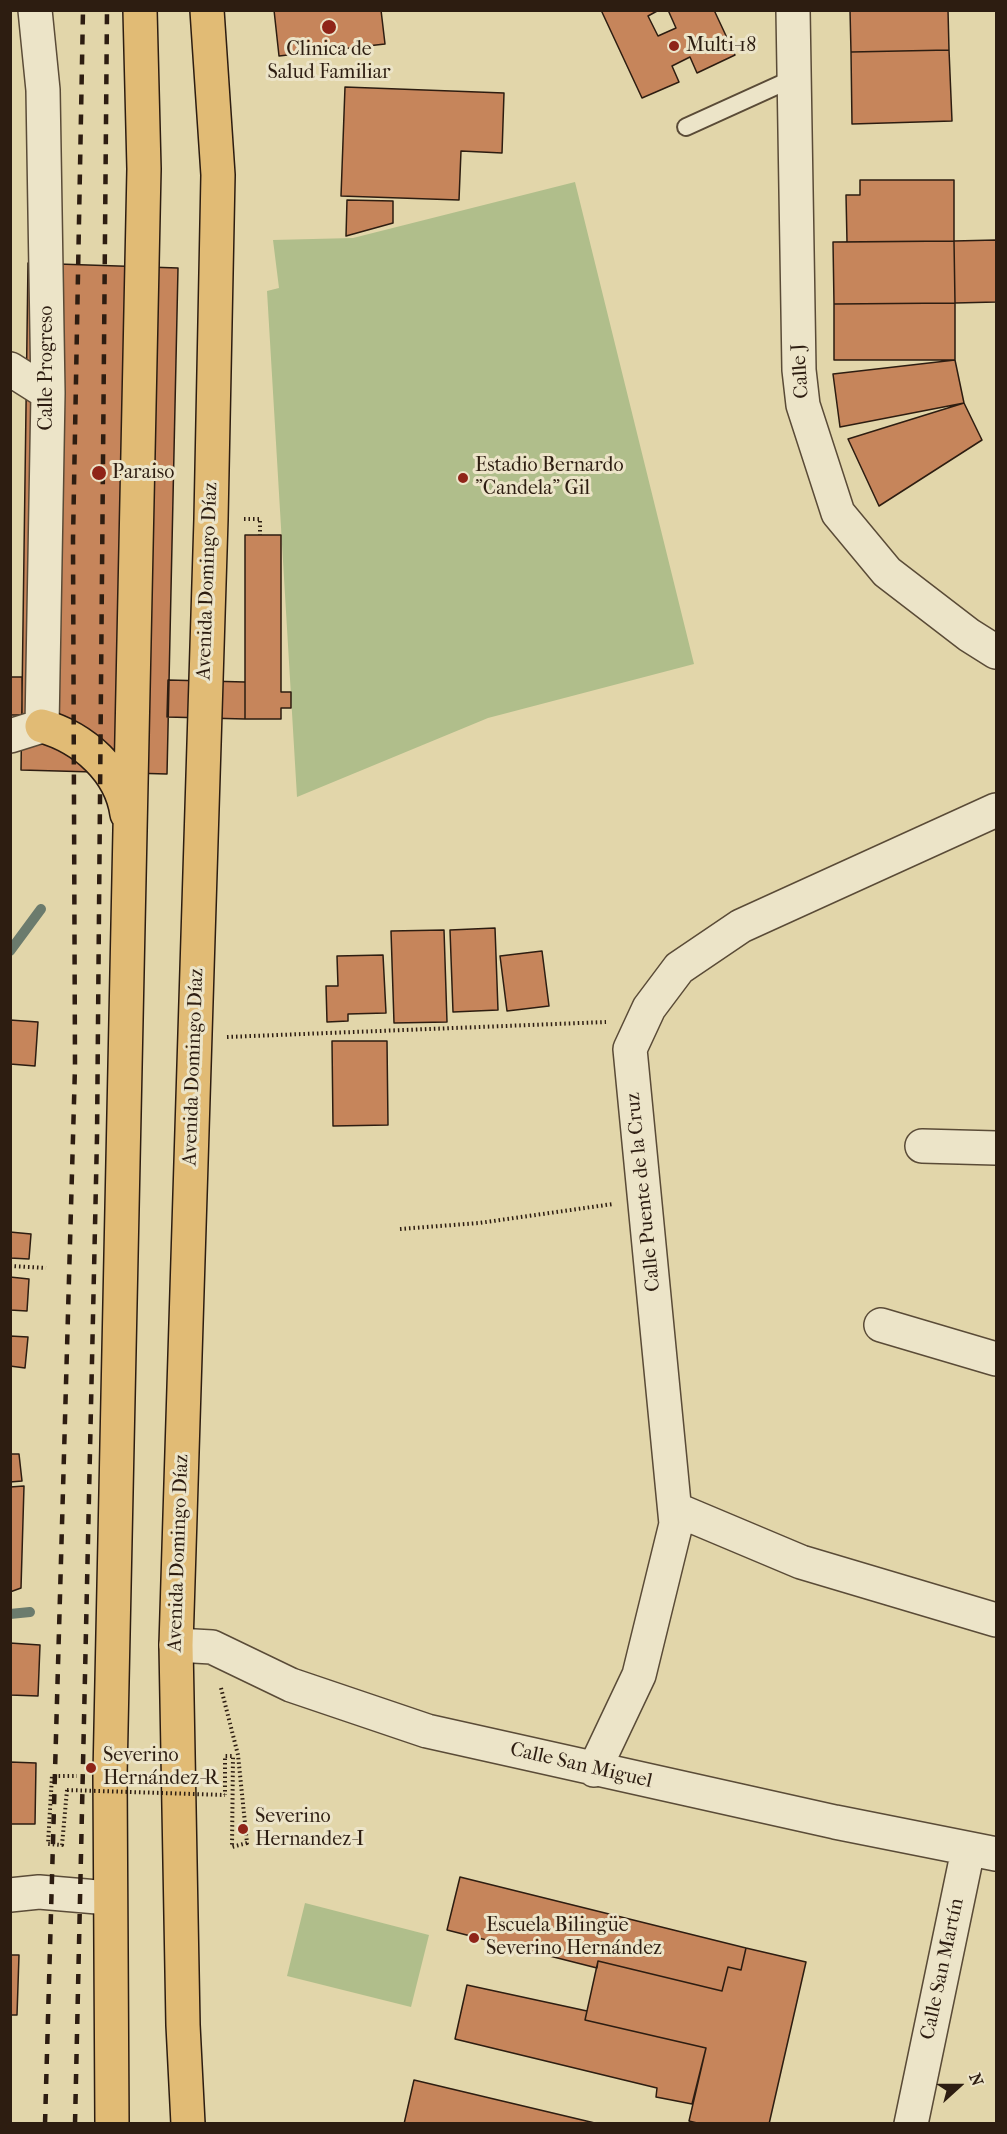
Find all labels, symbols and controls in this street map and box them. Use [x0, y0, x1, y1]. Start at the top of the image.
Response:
marker: Clinica de Salud Familiar [320, 18, 338, 36]
place label: Multi-18 [686, 34, 756, 58]
place label: Clinica de Salud Familiar [268, 38, 390, 85]
marker: Multi-18 [667, 39, 681, 53]
street label: Calle Progreso [35, 305, 59, 431]
street label: Calle J [787, 343, 815, 399]
place label: Estadio Bernardo "Candela" Gil [475, 454, 624, 501]
place label: Paraiso [112, 461, 174, 485]
marker: Paraiso [90, 464, 108, 482]
marker: Estadio Bernardo "Candela" Gil [456, 471, 470, 485]
street label: Avenida Domingo Díaz [193, 482, 223, 680]
street label: Avenida Domingo Díaz [179, 968, 209, 1166]
street label: Calle Puente de la Cruz [622, 1091, 666, 1293]
street label: Avenida Domingo Díaz [164, 1454, 194, 1652]
street label: Calle San Miguel [508, 1738, 654, 1794]
place label: Severino Hernández-R [103, 1744, 219, 1791]
marker: Severino Hernández-R [84, 1761, 98, 1775]
place label: Severino Hernandez-I [255, 1805, 364, 1852]
marker: Severino Hernandez-I [236, 1822, 250, 1836]
street label: Calle San Martín [916, 1896, 970, 2042]
place label: Escuela Bilingüe Severino Hernández [486, 1914, 662, 1961]
marker: Escuela Bilingüe Severino Hernández [467, 1931, 481, 1945]
north arrow [929, 2056, 989, 2116]
text: N [965, 2070, 987, 2088]

